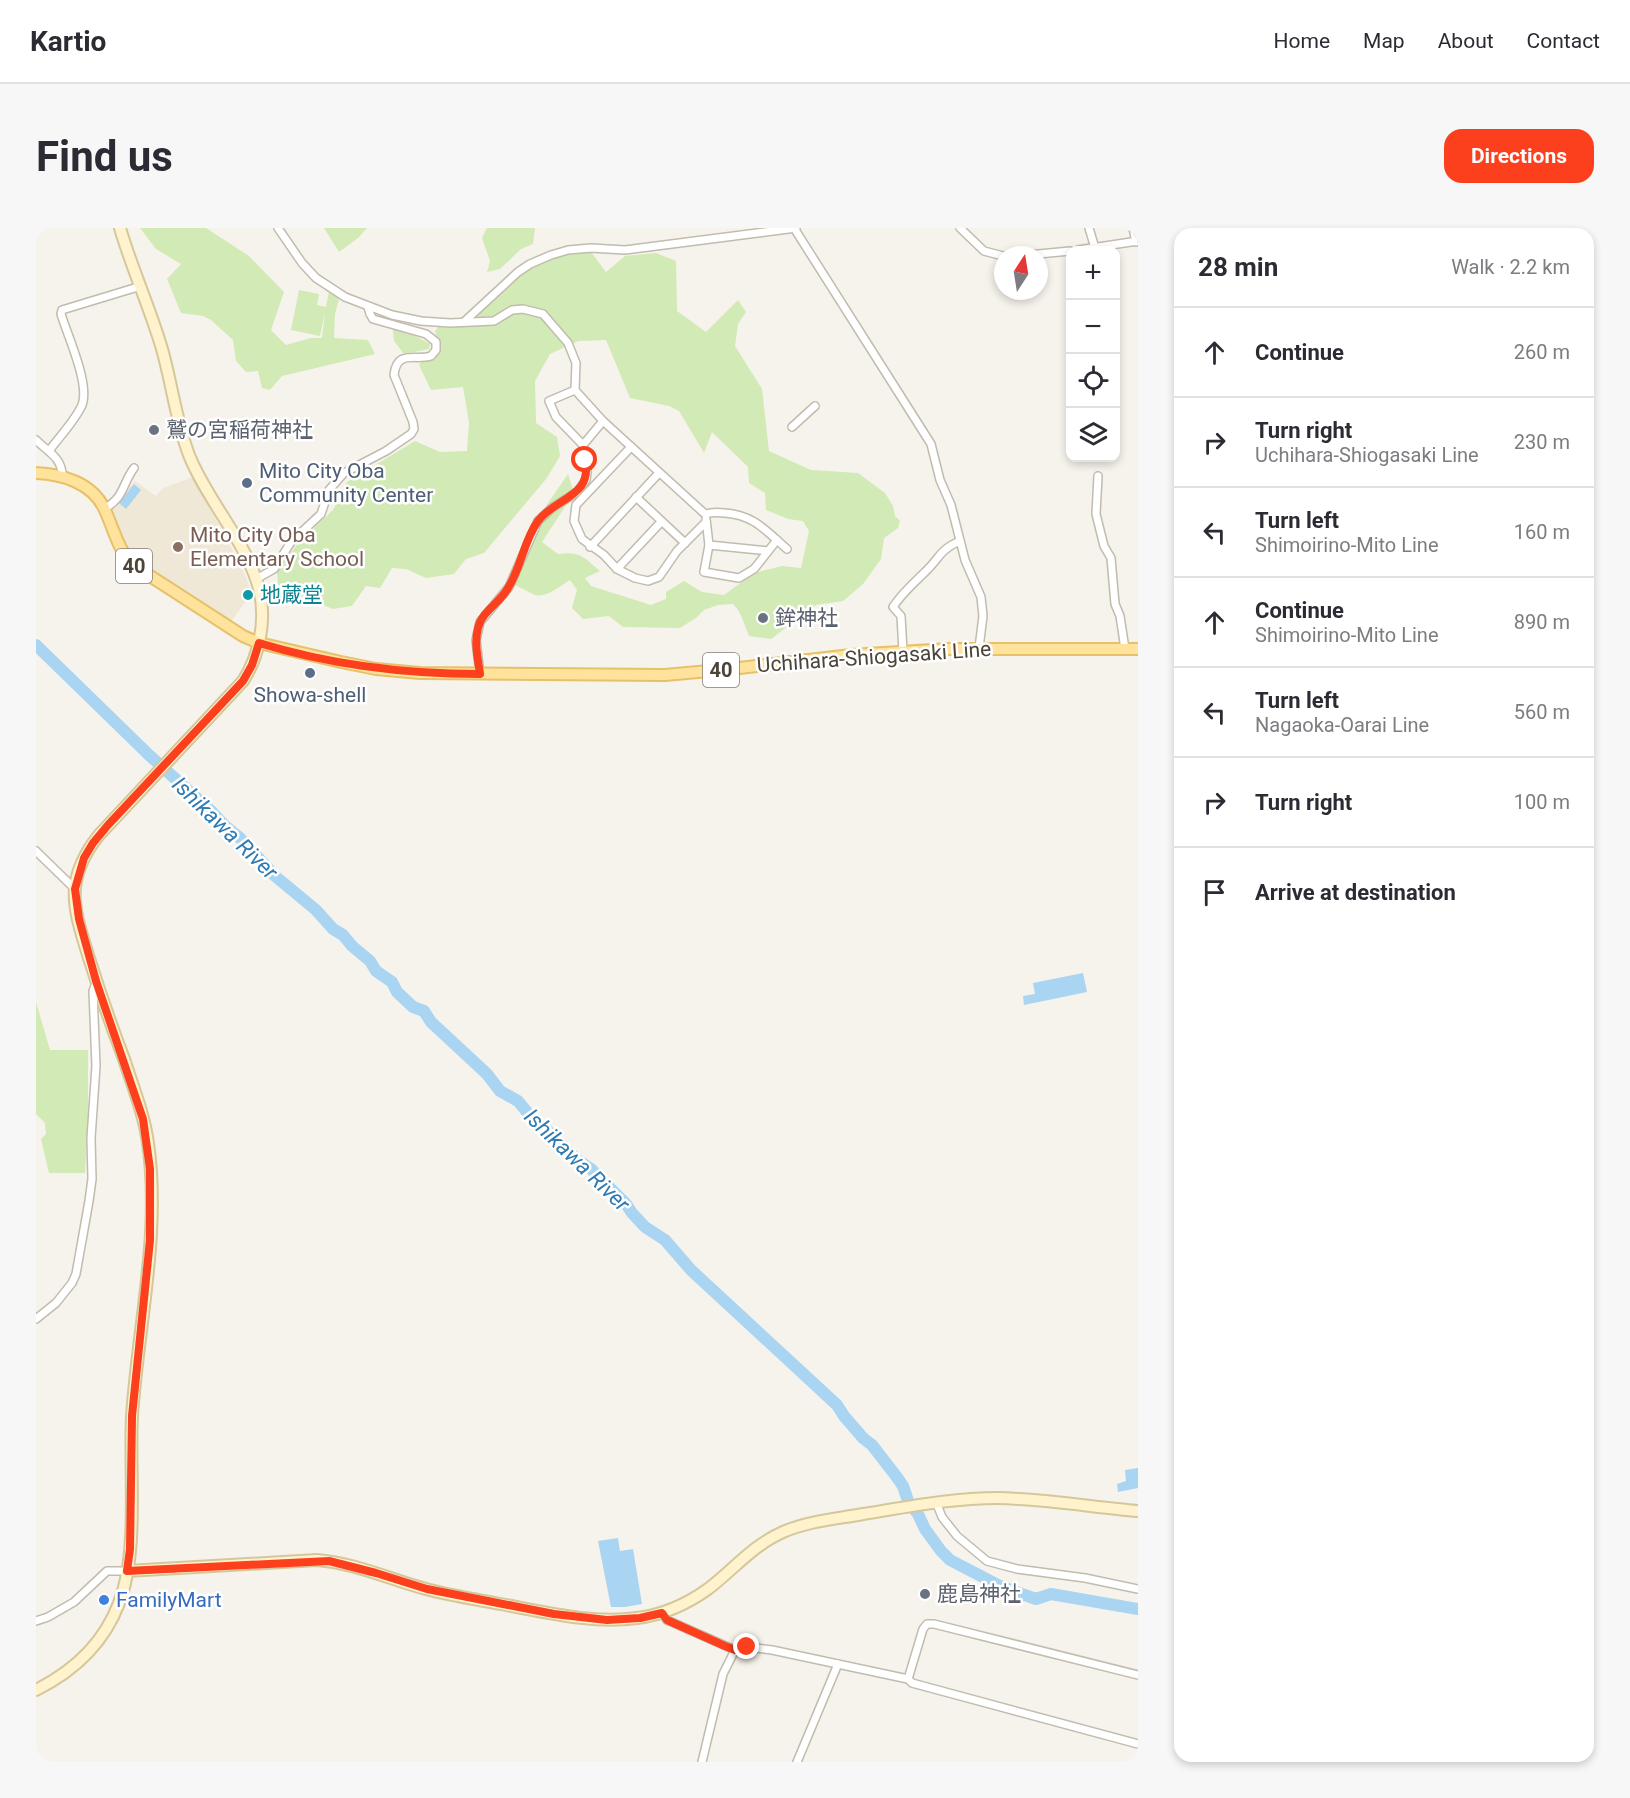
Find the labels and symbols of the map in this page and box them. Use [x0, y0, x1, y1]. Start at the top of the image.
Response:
north arrow [994, 246, 1048, 300]
place label: 鷲の宮稲荷神社 [166, 418, 313, 442]
marker: 鷲の宮稲荷神社 [147, 423, 161, 437]
route start [571, 446, 597, 472]
place label: Mito City Oba Community Center [259, 459, 433, 507]
marker: Mito City Oba Community Center [240, 476, 254, 490]
place label: Mito City Oba Elementary School [190, 523, 364, 571]
marker: Mito City Oba Elementary School [171, 540, 185, 554]
road number: 40 [116, 549, 152, 583]
place label: 地蔵堂 [260, 583, 323, 607]
marker: 地蔵堂 [241, 588, 255, 602]
place label: 鉾神社 [775, 606, 838, 630]
marker: 鉾神社 [756, 611, 770, 625]
street label: Uchihara-Shiogasaki Line [756, 637, 992, 677]
road number: 40 [703, 653, 739, 687]
marker: Showa-shell [303, 666, 317, 680]
place label: Showa-shell [254, 683, 366, 707]
water label: Ishikawa River [167, 772, 283, 885]
water label: Ishikawa River [519, 1104, 635, 1217]
place label: 鹿島神社 [937, 1582, 1021, 1606]
marker: 鹿島神社 [918, 1587, 932, 1601]
place label: FamilyMart [116, 1588, 222, 1612]
marker: FamilyMart [97, 1593, 111, 1607]
route end [733, 1633, 759, 1659]

